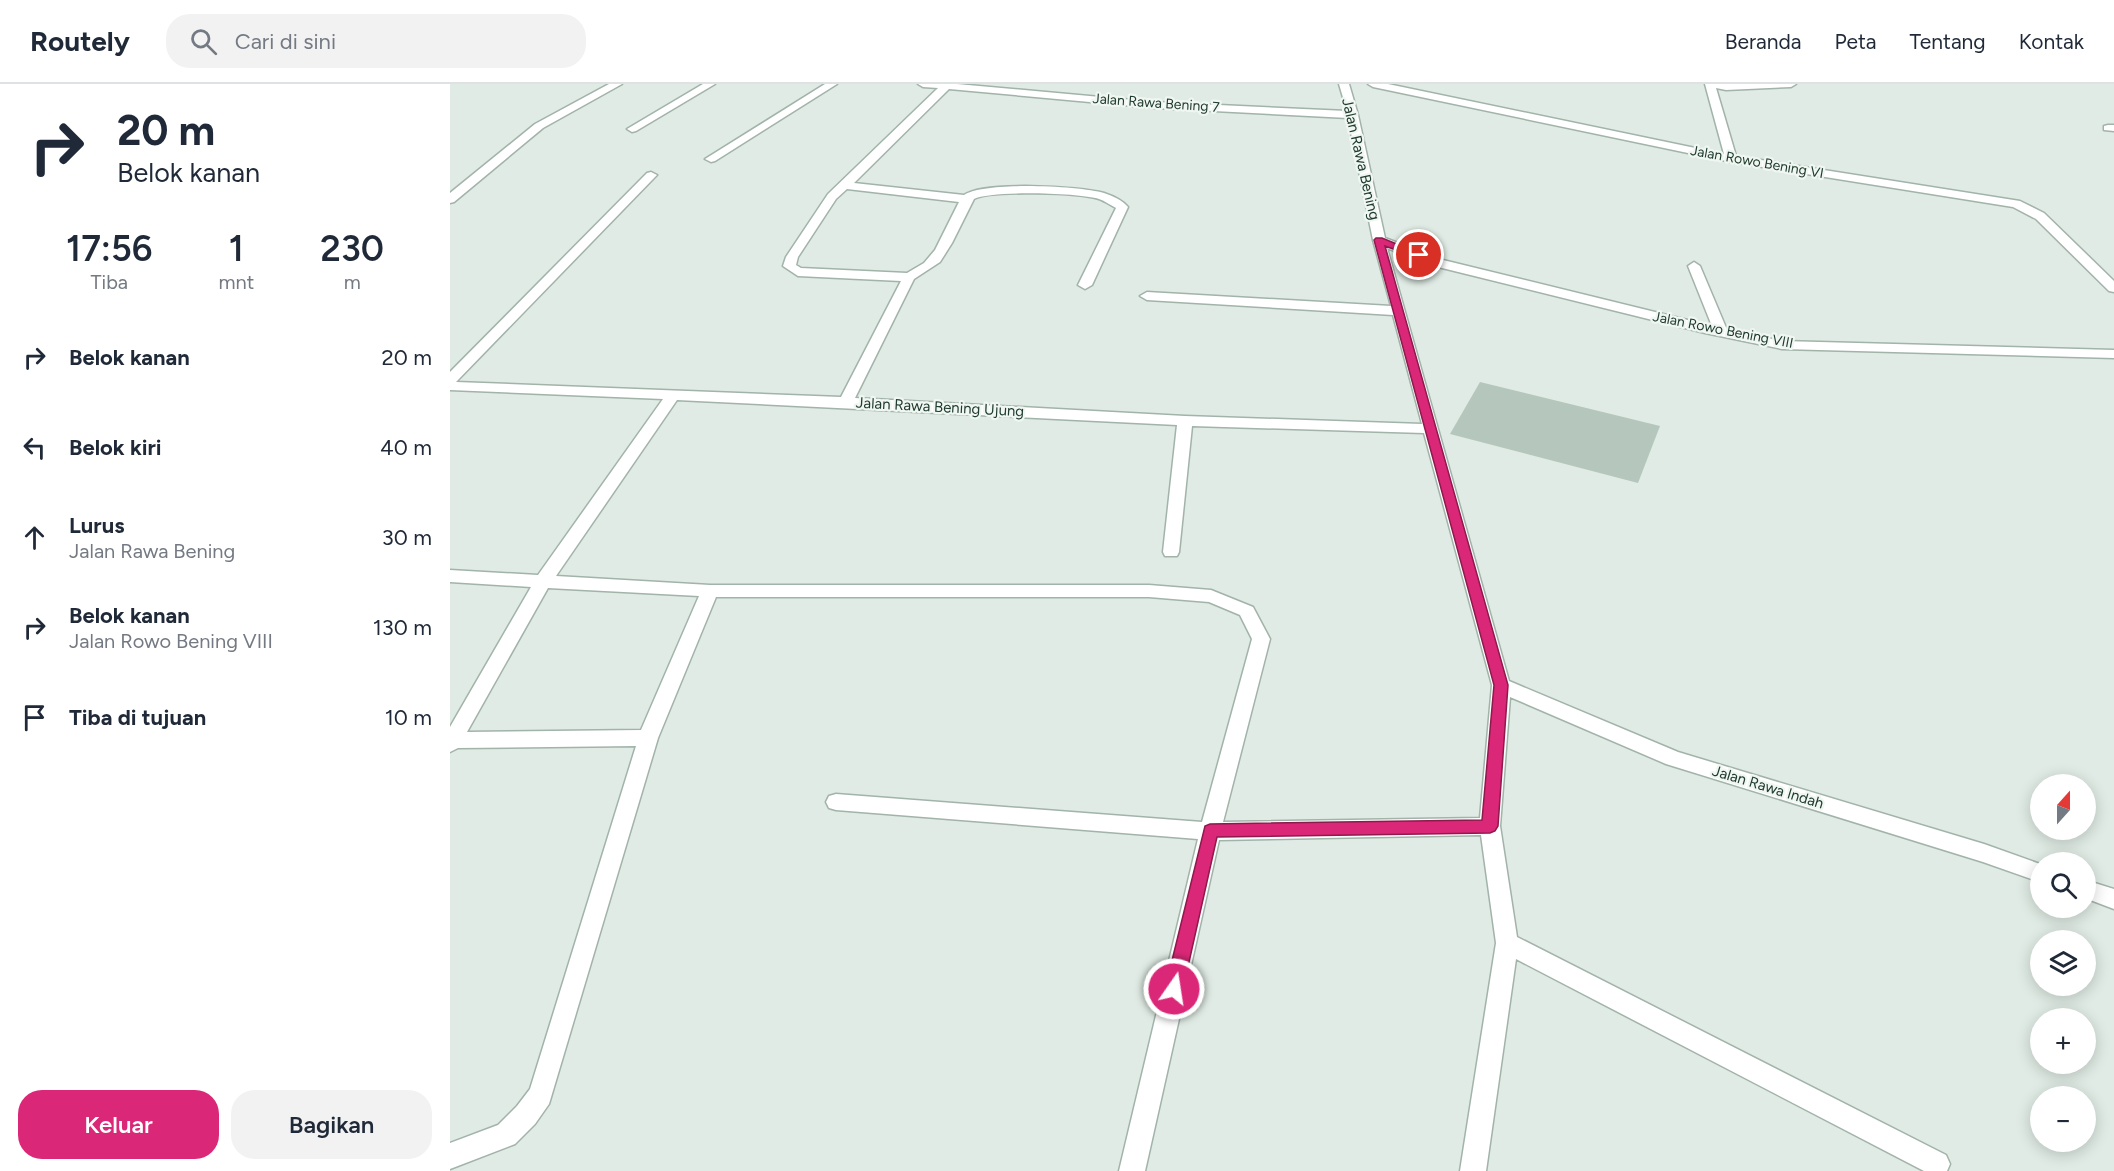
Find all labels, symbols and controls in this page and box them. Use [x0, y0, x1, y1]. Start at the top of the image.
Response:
search box [166, 14, 586, 68]
text: Routely [30, 24, 130, 58]
icon: search [187, 25, 220, 58]
text: Cari di sini [235, 28, 336, 55]
text: Beranda [1725, 29, 1802, 54]
text: Peta [1835, 29, 1877, 54]
text: Tentang [1910, 29, 1986, 54]
text: Kontak [2019, 29, 2084, 54]
street label: Jalan Rawa Bening 7 [1092, 90, 1221, 116]
street label: Jalan Rawa Bening [1338, 96, 1384, 222]
text: 20 m [117, 105, 215, 156]
icon: right [18, 108, 96, 186]
street label: Jalan Rowo Bening VI [1689, 142, 1825, 182]
text: Belok kanan [117, 156, 260, 189]
text: 17:56 [66, 227, 152, 270]
text: 1 [229, 227, 244, 270]
text: 230 [320, 227, 384, 270]
pin [1393, 229, 1444, 280]
icon: arrive [1402, 238, 1435, 271]
text: Tiba [90, 270, 128, 294]
text: mnt [219, 270, 254, 294]
text: m [344, 270, 361, 294]
street label: Jalan Rowo Bening VIII [1651, 308, 1795, 352]
icon: right [18, 341, 51, 374]
text: Belok kanan [69, 344, 190, 371]
text: 20 m [381, 344, 432, 371]
street label: Jalan Rawa Bening Ujung [855, 394, 1025, 420]
icon: left [18, 431, 51, 464]
text: Belok kiri [69, 434, 162, 461]
text: 40 m [380, 434, 432, 461]
text: Lurus [69, 512, 124, 539]
icon: ahead [18, 521, 51, 554]
text: 30 m [382, 524, 432, 551]
text: Jalan Rawa Bening [69, 539, 235, 563]
text: Belok kanan [69, 602, 190, 629]
icon: right [18, 611, 51, 644]
text: 130 m [373, 614, 432, 641]
text: Jalan Rowo Bening VIII [69, 629, 273, 653]
icon: arrive [18, 701, 51, 734]
text: Tiba di tujuan [69, 704, 206, 731]
text: 10 m [385, 704, 432, 731]
street label: Jalan Rawa Indah [1710, 762, 1826, 812]
north arrow [2030, 774, 2096, 840]
map controls [2030, 774, 2096, 1152]
button: search [2030, 852, 2096, 918]
button: layers [2030, 930, 2096, 996]
position arrow [1142, 957, 1206, 1021]
button: + [2030, 1008, 2096, 1074]
button: − [2030, 1086, 2096, 1152]
button: Keluar [18, 1090, 219, 1159]
button: Bagikan [231, 1090, 432, 1159]

